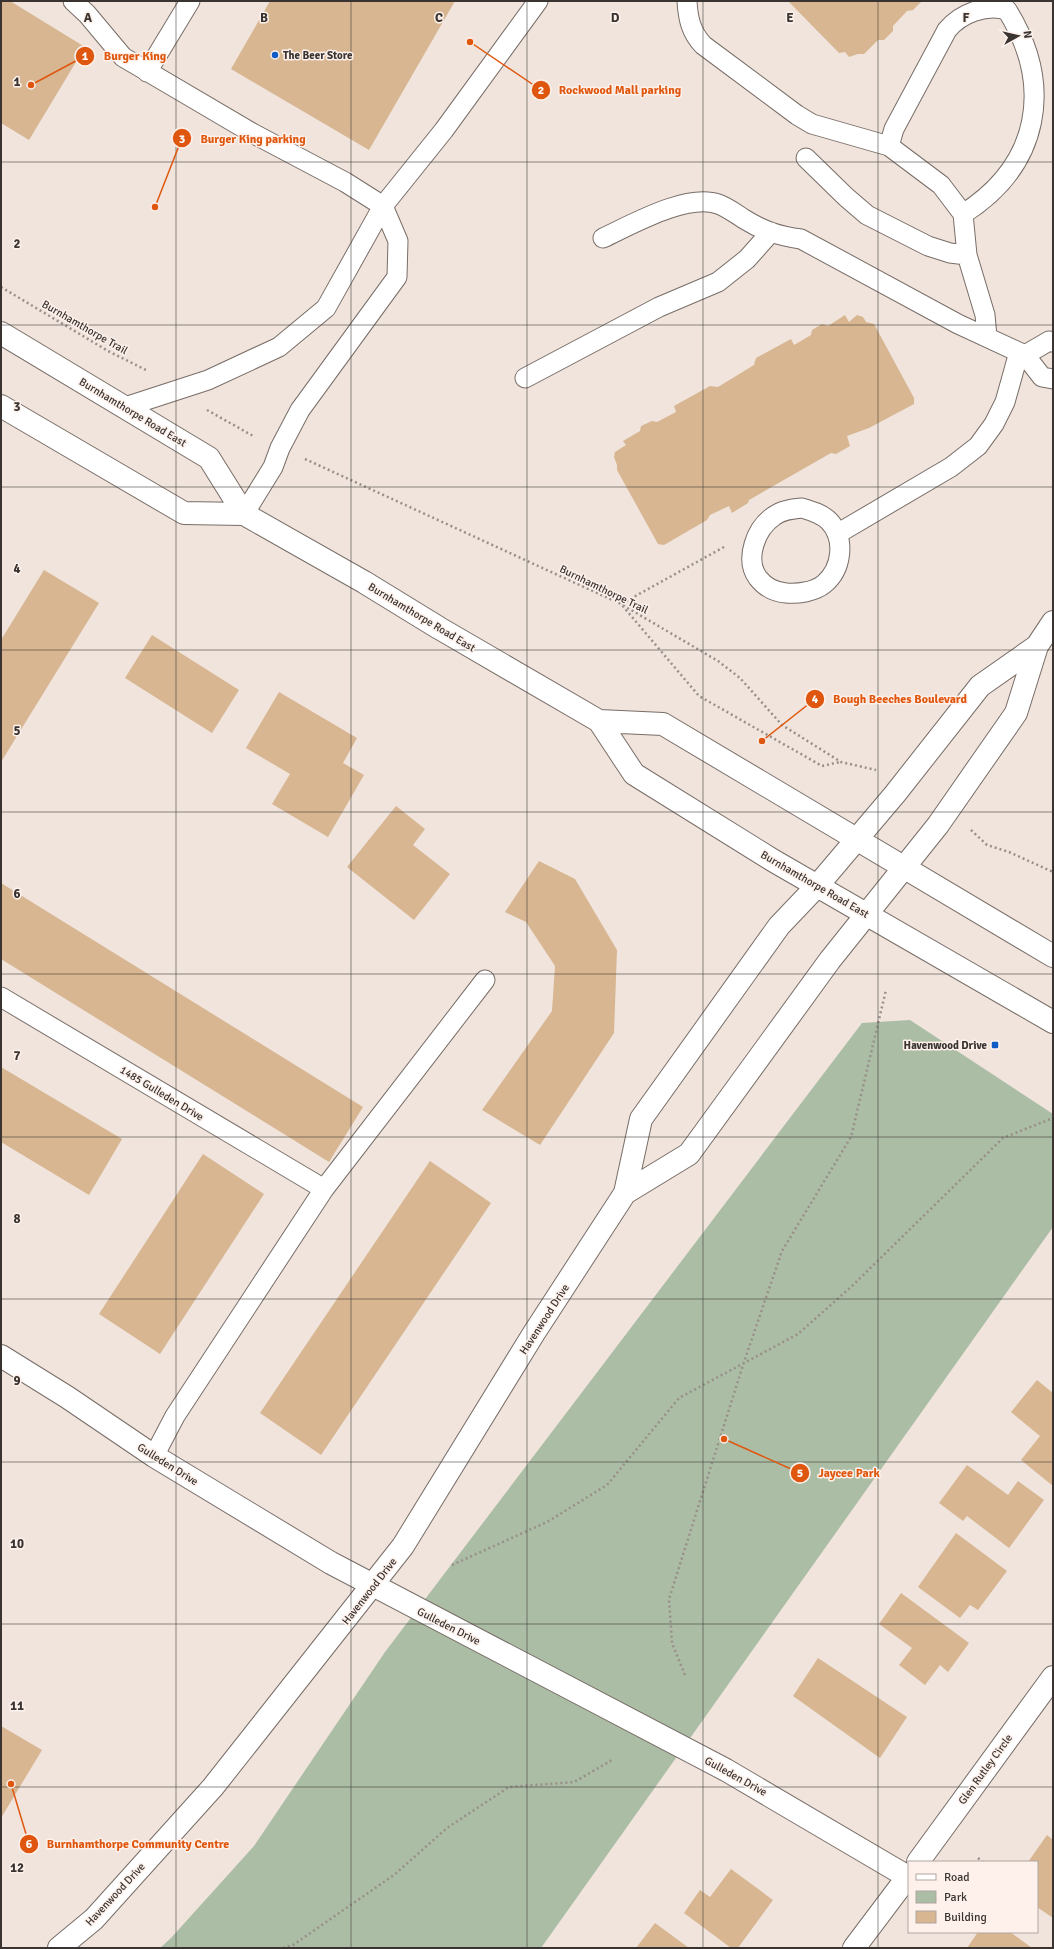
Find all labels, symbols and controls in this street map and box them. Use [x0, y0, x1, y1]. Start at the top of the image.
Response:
text: A [84, 10, 93, 26]
text: B [260, 10, 268, 26]
text: C [435, 10, 443, 26]
text: D [611, 10, 620, 26]
text: E [786, 10, 794, 26]
text: F [963, 10, 970, 26]
north arrow [998, 16, 1038, 56]
text: N [1020, 30, 1034, 39]
callout: Burger King [75, 44, 174, 68]
text: 1 [82, 49, 89, 64]
text: Burger King [104, 49, 167, 64]
place label: The Beer Store [283, 49, 353, 62]
marker: The Beer Store [270, 50, 280, 60]
text: 1 [13, 74, 21, 90]
callout: Rockwood Mall parking [531, 78, 689, 102]
text: 2 [538, 83, 544, 98]
text: Rockwood Mall parking [559, 83, 682, 98]
callout: Burger King parking [172, 126, 314, 150]
text: 3 [179, 132, 185, 147]
text: Burger King parking [200, 132, 306, 147]
text: 2 [13, 236, 21, 252]
street label: Burnhamthorpe Trail [39, 298, 130, 357]
street label: Burnhamthorpe Road East [77, 375, 189, 450]
text: 3 [13, 399, 21, 415]
text: 4 [13, 561, 21, 577]
street label: Burnhamthorpe Trail [557, 562, 650, 617]
street label: Burnhamthorpe Road East [366, 580, 478, 655]
callout: Bough Beeches Boulevard [805, 687, 975, 711]
text: 4 [812, 692, 819, 707]
text: Bough Beeches Boulevard [833, 692, 967, 707]
text: 5 [13, 723, 21, 739]
street label: Burnhamthorpe Road East [758, 848, 871, 921]
text: 6 [13, 886, 21, 902]
place label: Havenwood Drive [904, 1039, 988, 1052]
marker: Havenwood Drive [990, 1040, 1000, 1050]
text: 7 [13, 1048, 21, 1064]
street label: 1485 Gulleden Drive [118, 1063, 206, 1124]
text: 8 [13, 1211, 21, 1227]
street label: Havenwood Drive [517, 1282, 572, 1357]
text: 9 [13, 1373, 21, 1389]
street label: Gulleden Drive [135, 1441, 201, 1488]
callout: Jaycee Park [790, 1461, 888, 1485]
text: 5 [797, 1466, 803, 1481]
text: Jaycee Park [818, 1466, 880, 1481]
text: 10 [10, 1536, 24, 1552]
street label: Havenwood Drive [339, 1555, 399, 1627]
street label: Gulleden Drive [415, 1605, 483, 1648]
text: 11 [10, 1698, 24, 1714]
street label: Glen Rutley Circle [956, 1732, 1015, 1807]
street label: Gulleden Drive [702, 1754, 769, 1799]
callout: Burnhamthorpe Community Centre [19, 1832, 238, 1856]
text: 6 [26, 1837, 33, 1852]
text: Burnhamthorpe Community Centre [47, 1837, 229, 1852]
text: 12 [10, 1860, 24, 1876]
street label: Havenwood Drive [83, 1860, 148, 1928]
legend [908, 1861, 1038, 1933]
text: Road [944, 1870, 970, 1885]
text: Park [944, 1890, 967, 1905]
text: Building [944, 1910, 987, 1925]

